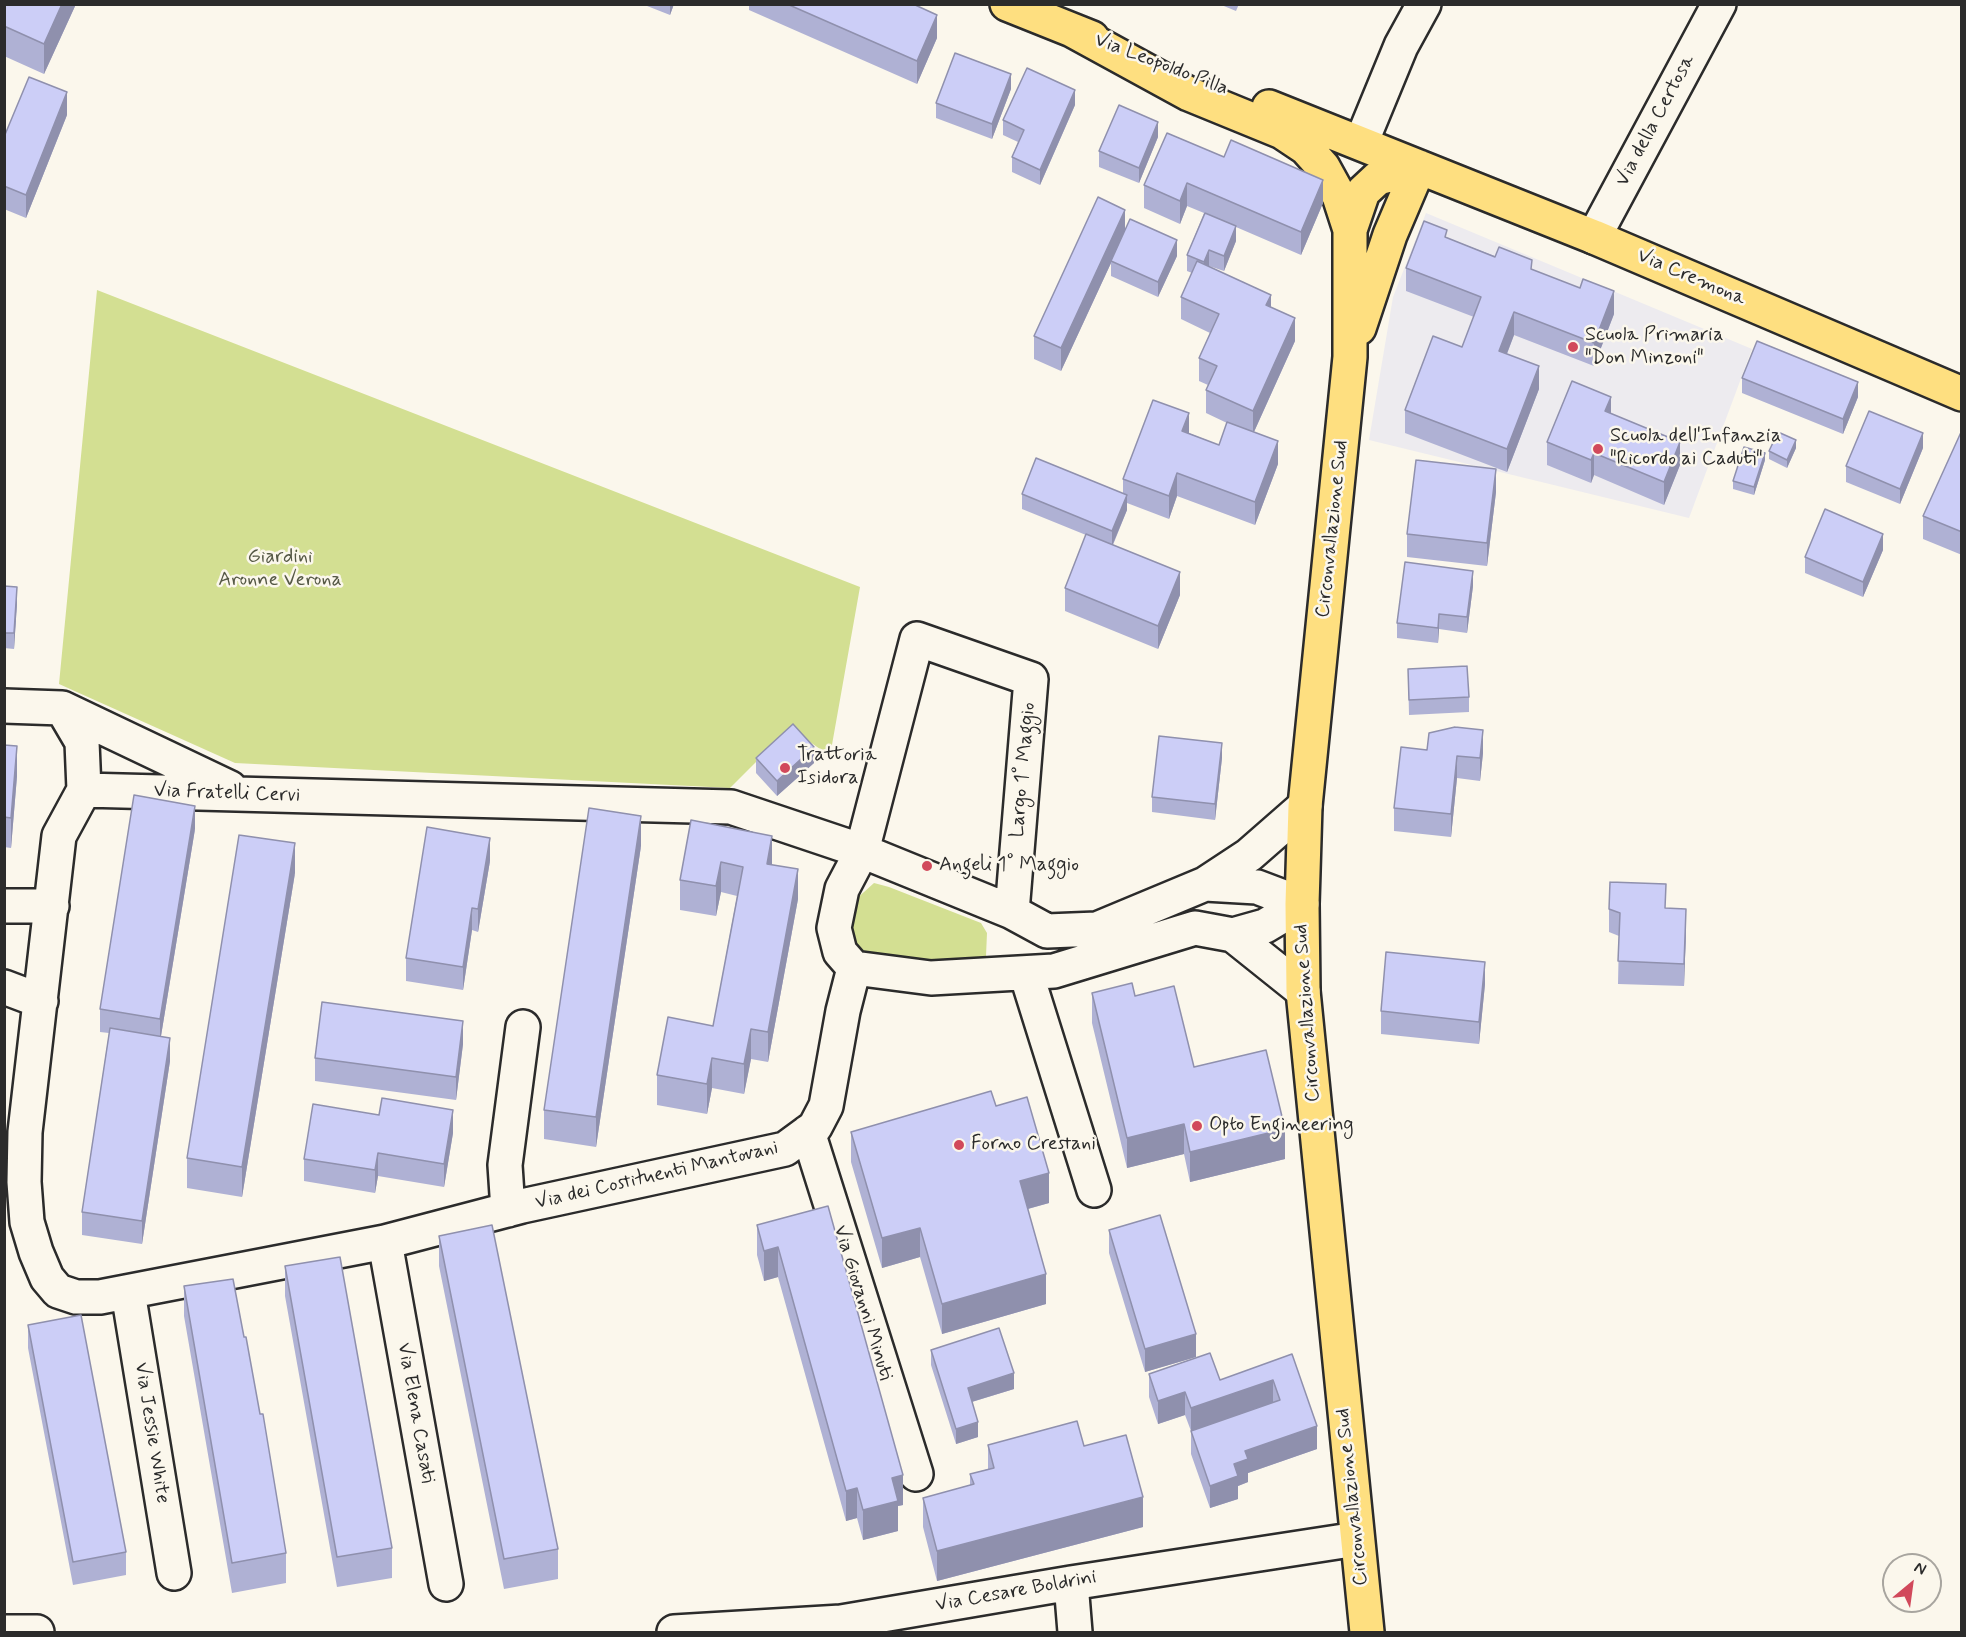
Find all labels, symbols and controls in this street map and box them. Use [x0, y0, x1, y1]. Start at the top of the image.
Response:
street label: Via Leopoldo Pilla [1091, 29, 1231, 101]
street label: Via della Certosa [1611, 51, 1701, 191]
street label: Via Cremona [1633, 244, 1749, 312]
place label: Scuola Primaria "Don Minzoni" [1585, 324, 1724, 371]
marker: Scuola Primaria "Don Minzoni" [1566, 340, 1580, 354]
place label: Scuola dell'Infanzia "Ricordo ai Caduti" [1610, 425, 1781, 472]
street label: Circonvallazione Sud [1312, 439, 1354, 619]
marker: Scuola dell'Infanzia "Ricordo ai Caduti" [1591, 442, 1605, 456]
park label: Giardini Aronne Verona [218, 546, 342, 593]
street label: Largo 1° Maggio [1006, 701, 1042, 839]
place label: Trattoria Isidora [797, 744, 877, 791]
marker: Trattoria Isidora [778, 761, 792, 775]
street label: Via Fratelli Cervi [153, 779, 301, 809]
place label: Angeli 1° Maggio [939, 854, 1079, 878]
marker: Angeli 1° Maggio [920, 859, 934, 873]
street label: Circonvallazione Sud [1290, 923, 1326, 1103]
place label: Opto Engineering [1209, 1114, 1353, 1138]
marker: Opto Engineering [1190, 1119, 1204, 1133]
place label: Forno Crestani [971, 1133, 1096, 1157]
street label: Via dei Costituenti Mantovani [533, 1136, 781, 1216]
marker: Forno Crestani [952, 1138, 966, 1152]
street label: Via Giovanni Minuti [827, 1223, 897, 1383]
street label: Via Elena Casati [391, 1341, 439, 1485]
street label: Via Jessie White [128, 1361, 174, 1505]
street label: Circonvallazione Sud [1332, 1407, 1374, 1587]
north arrow [1882, 1553, 1942, 1613]
text: N [1910, 1557, 1930, 1580]
street label: Via Cesare Boldrini [934, 1566, 1098, 1618]

